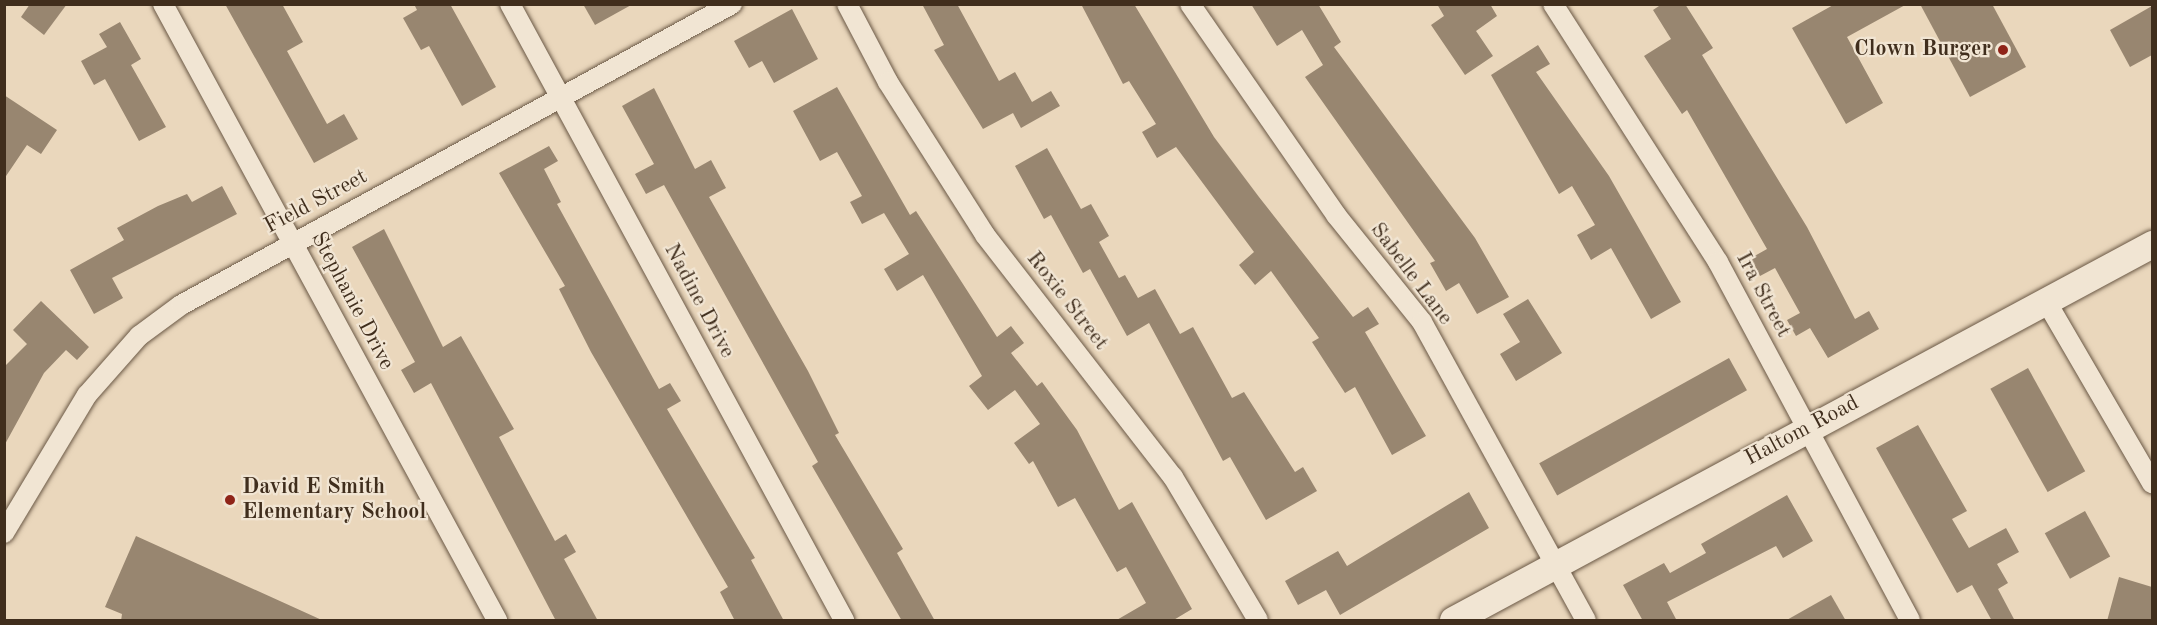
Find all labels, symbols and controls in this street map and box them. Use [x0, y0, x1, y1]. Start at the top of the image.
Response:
place label: Clown Burger [1854, 37, 1991, 63]
marker: Clown Burger [1996, 43, 2010, 57]
street label: Field Street [260, 164, 372, 240]
street label: Sabelle Lane [1364, 217, 1458, 331]
street label: Stephanie Drive [305, 227, 399, 375]
street label: Nadine Drive [658, 239, 740, 363]
street label: Roxie Street [1020, 246, 1114, 356]
street label: Ira Street [1730, 248, 1796, 342]
street label: Haltom Road [1740, 390, 1864, 472]
place label: David E Smith Elementary School [242, 474, 426, 526]
marker: David E Smith Elementary School [223, 493, 237, 507]

